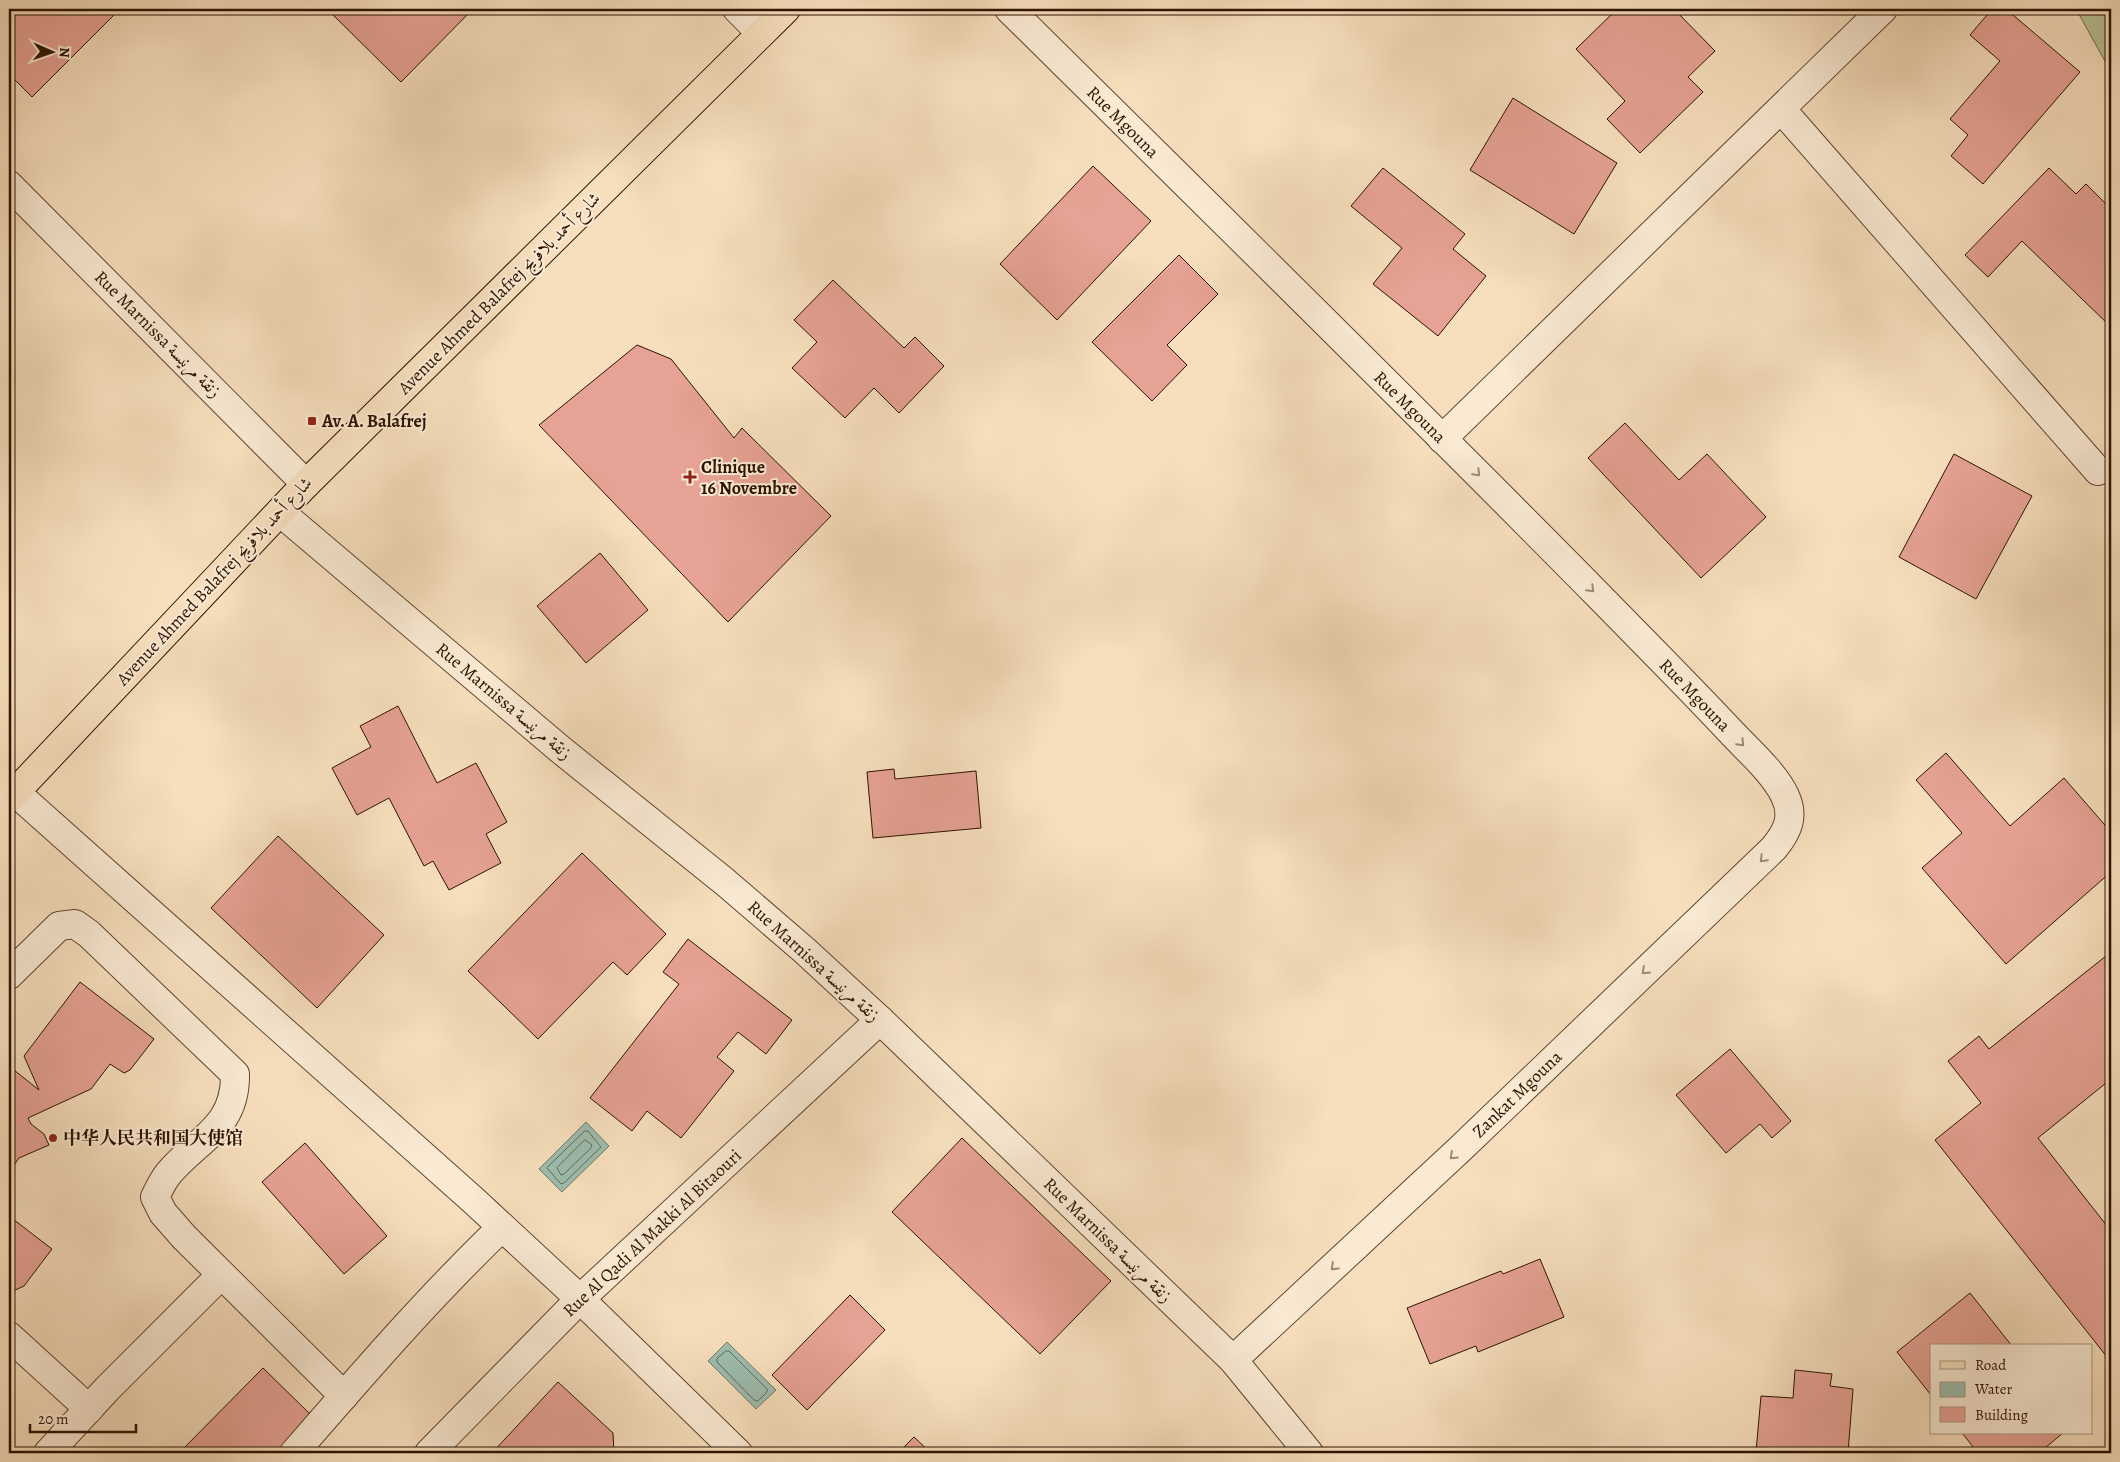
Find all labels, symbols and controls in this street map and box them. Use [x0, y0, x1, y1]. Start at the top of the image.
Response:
north arrow [28, 28, 78, 78]
text: N [55, 47, 74, 58]
street label: Rue Mgouna [1082, 81, 1165, 164]
street label: Avenue Ahmed Balafrej شارع أحمد بلافريج [391, 186, 608, 403]
street label: Rue Marnissa زنقة مرنيسة [88, 265, 227, 404]
street label: Rue Mgouna [1369, 366, 1452, 449]
place label: Av. A. Balafrej [321, 409, 427, 433]
marker: Av. A. Balafrej [306, 415, 318, 427]
place label: Clinique 16 Novembre [701, 455, 797, 500]
one-way arrow [1471, 467, 1480, 476]
marker: Clinique 16 Novembre [683, 470, 697, 484]
street label: Avenue Ahmed Balafrej شارع أحمد بلافريج [109, 471, 320, 694]
one-way arrow [1586, 583, 1595, 592]
street label: Rue Marnissa زنقة مرنيسة [430, 637, 577, 766]
street label: Rue Mgouna [1654, 653, 1736, 737]
one-way arrow [1735, 737, 1744, 746]
one-way arrow [1760, 853, 1769, 862]
street label: Rue Marnissa زنقة مرنيسة [742, 895, 885, 1028]
one-way arrow [1642, 965, 1651, 974]
street label: Zankat Mgouna [1467, 1045, 1568, 1143]
place label: 中华人民共和国大使馆 [63, 1126, 243, 1150]
marker: 中华人民共和国大使馆 [47, 1132, 59, 1144]
street label: Rue Al Qadi Al Makki Al Bitaouri [558, 1144, 746, 1322]
one-way arrow [1449, 1150, 1458, 1159]
street label: Rue Marnissa زنقة مرنيسة [1038, 1172, 1178, 1309]
one-way arrow [1330, 1261, 1339, 1270]
legend [1930, 1344, 2092, 1434]
text: Road [1975, 1355, 2007, 1375]
text: Water [1974, 1379, 2012, 1399]
scale bar [30, 1402, 136, 1434]
text: Building [1975, 1405, 2028, 1425]
text: 20 m [38, 1409, 69, 1429]

